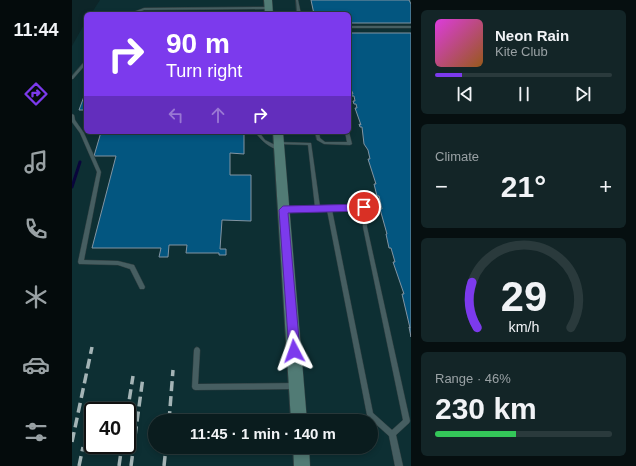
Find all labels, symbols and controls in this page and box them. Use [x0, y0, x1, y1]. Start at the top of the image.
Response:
text: 11:44 [13, 20, 59, 40]
text: Neon Rain [495, 27, 569, 44]
icon: right [100, 28, 152, 80]
text: 90 m [166, 28, 230, 59]
text: Kite Club [495, 44, 548, 59]
text: Turn right [166, 61, 242, 81]
icon: directions [22, 80, 50, 108]
icon: previous [454, 83, 476, 105]
icon: pause [513, 83, 535, 105]
icon: next [572, 83, 594, 105]
icon: left [165, 104, 187, 126]
icon: ahead [207, 104, 229, 126]
icon: right [249, 104, 271, 126]
icon: music [22, 148, 50, 176]
text: Climate [435, 149, 479, 164]
text: 21° [501, 170, 546, 203]
text: − [435, 174, 448, 199]
text: + [599, 174, 612, 199]
pin [347, 190, 381, 224]
icon: arrive [353, 196, 375, 218]
icon: phone [22, 215, 50, 243]
text: 29 [500, 273, 547, 320]
icon: climate [22, 283, 50, 311]
text: km/h [508, 319, 539, 335]
position arrow [273, 330, 315, 372]
icon: car [22, 351, 50, 379]
text: Range · 46% [435, 371, 511, 386]
text: 230 km [435, 392, 537, 425]
speed limit sign: 40 [84, 402, 136, 454]
icon: filters [22, 418, 50, 446]
text: 11:45 · 1 min · 140 m [190, 425, 336, 442]

